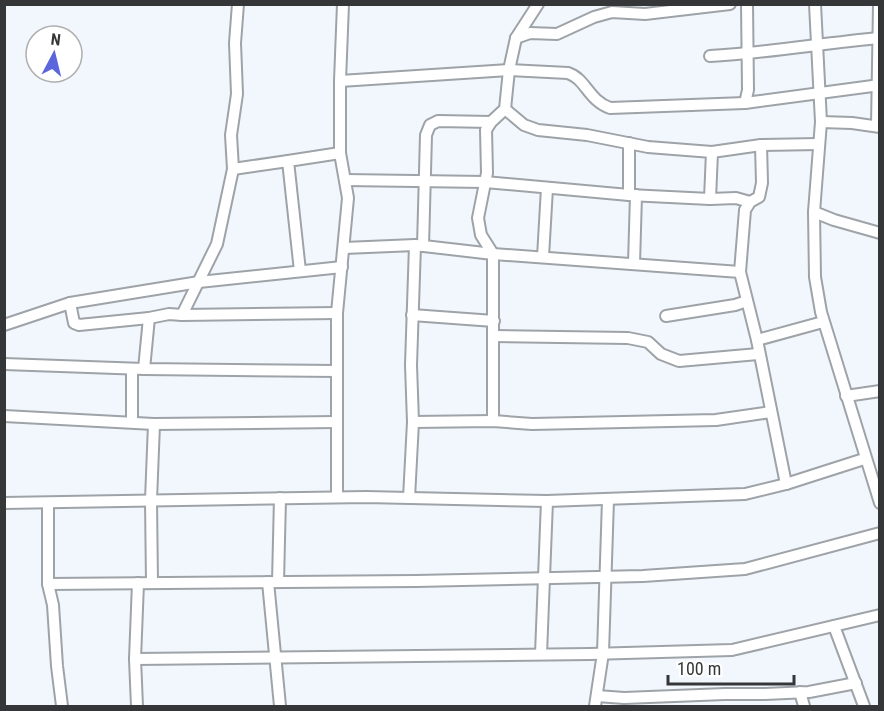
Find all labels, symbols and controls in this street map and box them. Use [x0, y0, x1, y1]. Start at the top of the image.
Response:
north arrow [24, 24, 84, 84]
text: N [50, 30, 62, 50]
scale bar [668, 648, 794, 686]
text: 100 m [677, 658, 721, 679]

